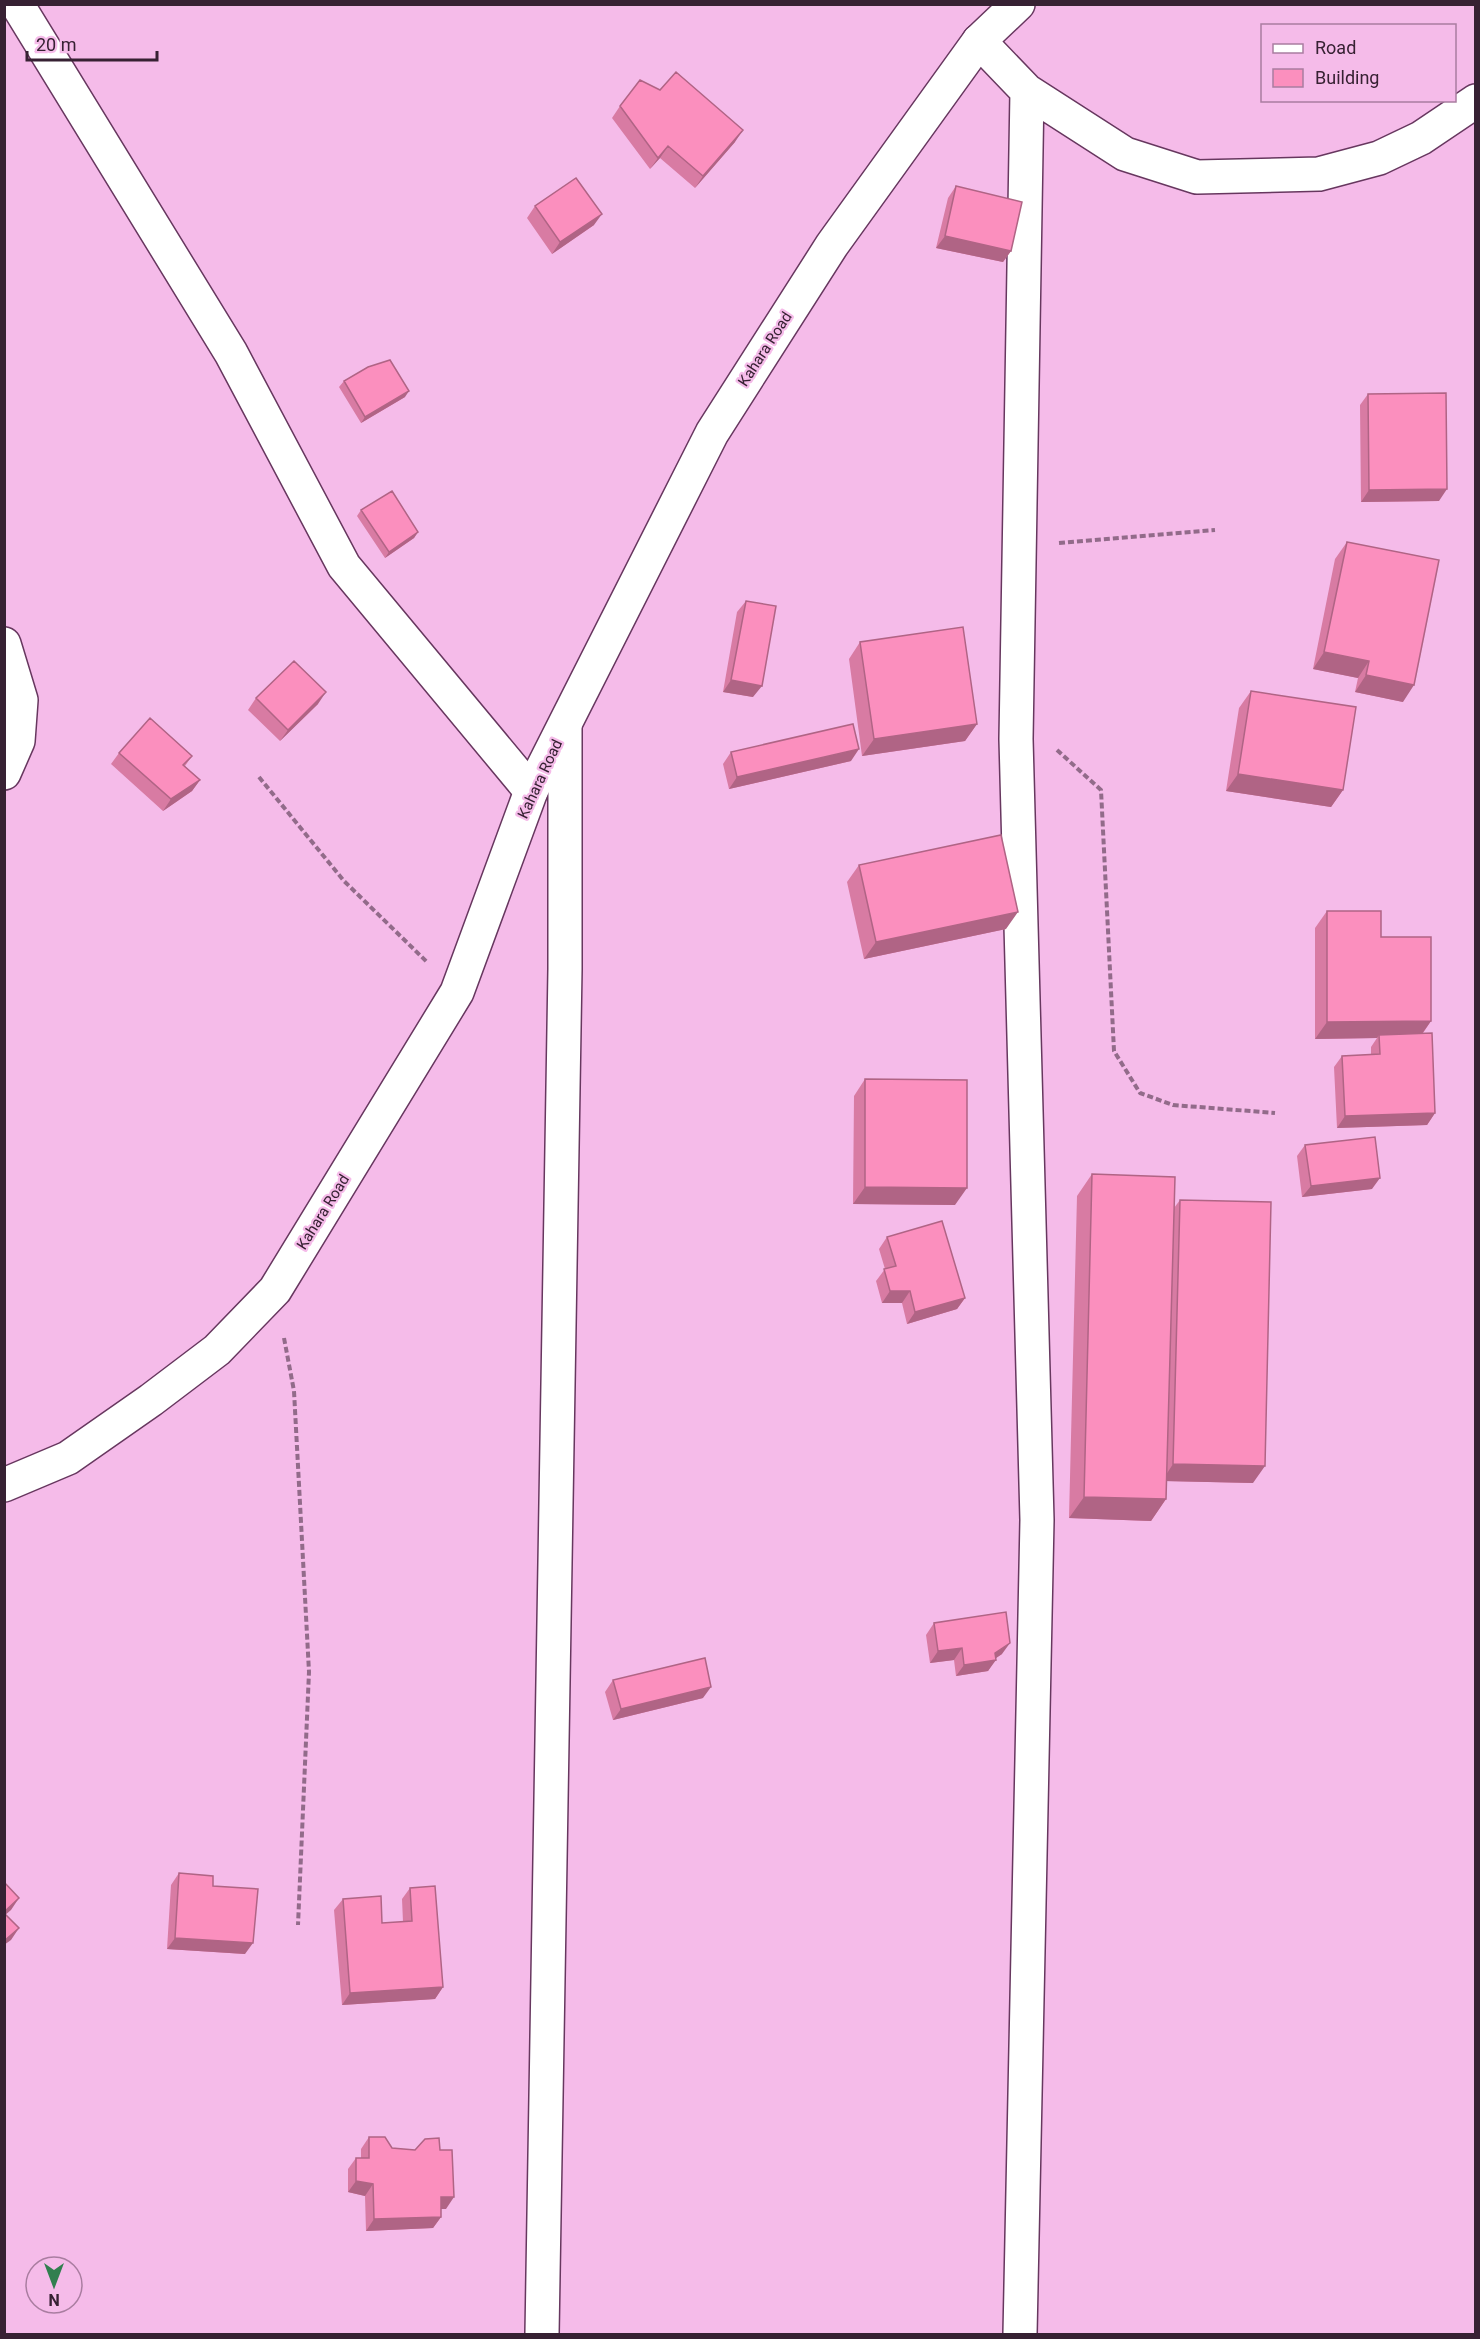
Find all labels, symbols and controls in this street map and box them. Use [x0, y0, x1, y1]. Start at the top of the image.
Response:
scale bar [27, 24, 158, 62]
legend [1261, 24, 1456, 102]
text: 20 m [36, 34, 76, 55]
text: Road [1315, 37, 1356, 58]
text: Building [1315, 67, 1379, 88]
street label: Kahara Road [734, 308, 796, 390]
street label: Kahara Road [514, 737, 566, 821]
street label: Kahara Road [293, 1171, 353, 1253]
north arrow [24, 2255, 84, 2315]
text: N [48, 2290, 60, 2309]

